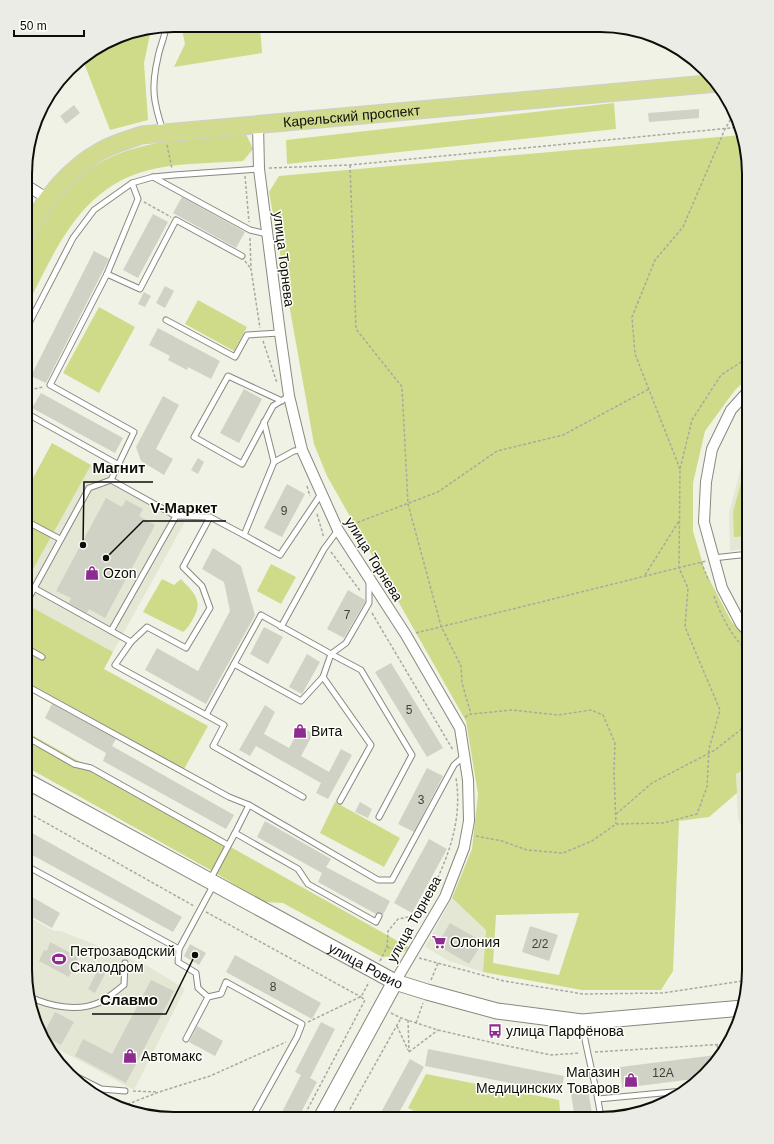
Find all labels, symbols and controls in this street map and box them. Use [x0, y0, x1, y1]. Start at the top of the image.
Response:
scale bar [14, 12, 84, 38]
text: 50 m [20, 19, 47, 33]
street label: Карельский проспект [282, 102, 421, 130]
street label: улица Торнева [270, 210, 298, 308]
callout: Магнит [84, 455, 153, 482]
text: Магнит [93, 459, 145, 476]
callout: V-Маркет [143, 494, 226, 521]
text: V-Маркет [150, 499, 218, 516]
house number: 9 [281, 504, 288, 518]
street label: улица Торнева [342, 514, 406, 604]
shop icon: Ozon [84, 565, 100, 581]
place label: Ozon [103, 565, 136, 581]
house number: 7 [344, 608, 351, 622]
house number: 5 [406, 703, 413, 717]
shop icon: Вита [292, 723, 308, 739]
place label: Вита [311, 723, 342, 739]
house number: 3 [418, 793, 425, 807]
street label: улица Торнева [384, 873, 444, 965]
supermarket icon: Олония [431, 934, 447, 950]
place label: Олония [450, 934, 500, 950]
house number: 2/2 [532, 937, 549, 951]
street label: улица Ровио [326, 939, 405, 992]
place label: Петрозаводский Скалодром [70, 943, 175, 975]
sports icon: Петрозаводский Скалодром [51, 951, 67, 967]
house number: 8 [270, 980, 277, 994]
callout: Славмо [92, 987, 166, 1014]
text: Славмо [100, 991, 158, 1008]
bus stop icon: улица Парфёнова [487, 1023, 503, 1039]
place label: улица Парфёнова [506, 1023, 624, 1039]
shop icon: Автомакс [122, 1048, 138, 1064]
place label: Автомакс [141, 1048, 202, 1064]
place label: Магазин Медицинских Товаров [476, 1064, 620, 1096]
house number: 12А [652, 1066, 674, 1080]
shop icon: Магазин Медицинских Товаров [623, 1072, 639, 1088]

